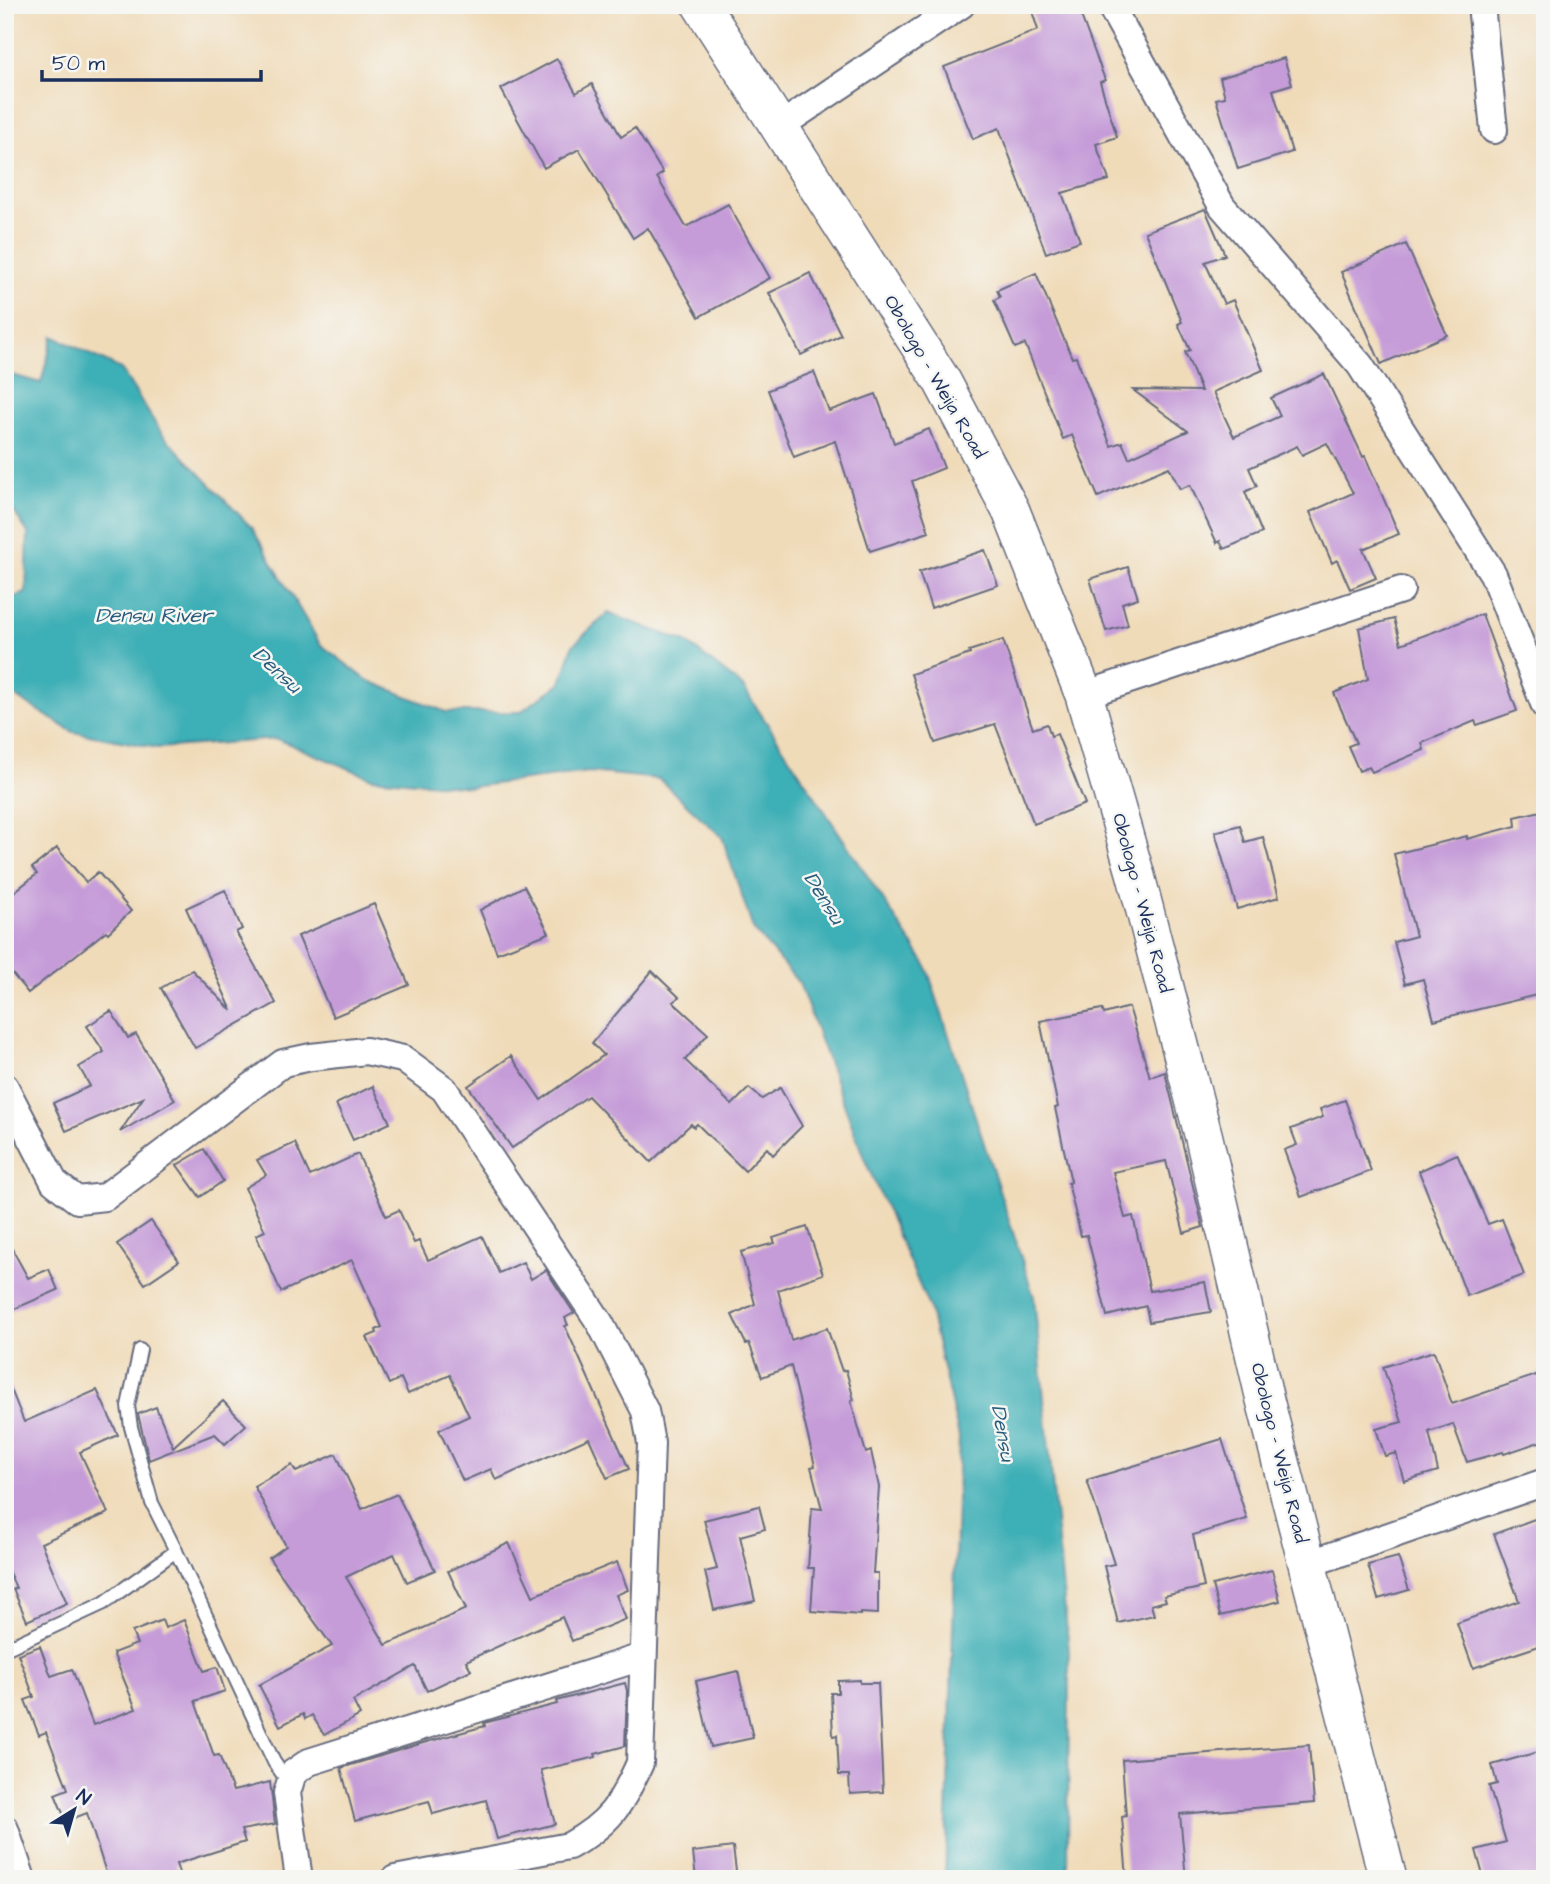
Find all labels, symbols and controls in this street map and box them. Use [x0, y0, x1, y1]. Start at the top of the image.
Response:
scale bar [42, 38, 261, 82]
text: 50 m [52, 49, 106, 78]
street label: Obologo - Weija Road [876, 290, 993, 464]
water label: Densu River [95, 601, 215, 630]
water label: Densu [246, 640, 309, 701]
street label: Obologo - Weija Road [1104, 810, 1179, 996]
water label: Densu [797, 866, 852, 931]
street label: Obologo - Weija Road [1243, 1360, 1314, 1546]
water label: Densu [984, 1403, 1022, 1465]
north arrow [38, 1776, 108, 1846]
text: N [70, 1783, 96, 1812]

